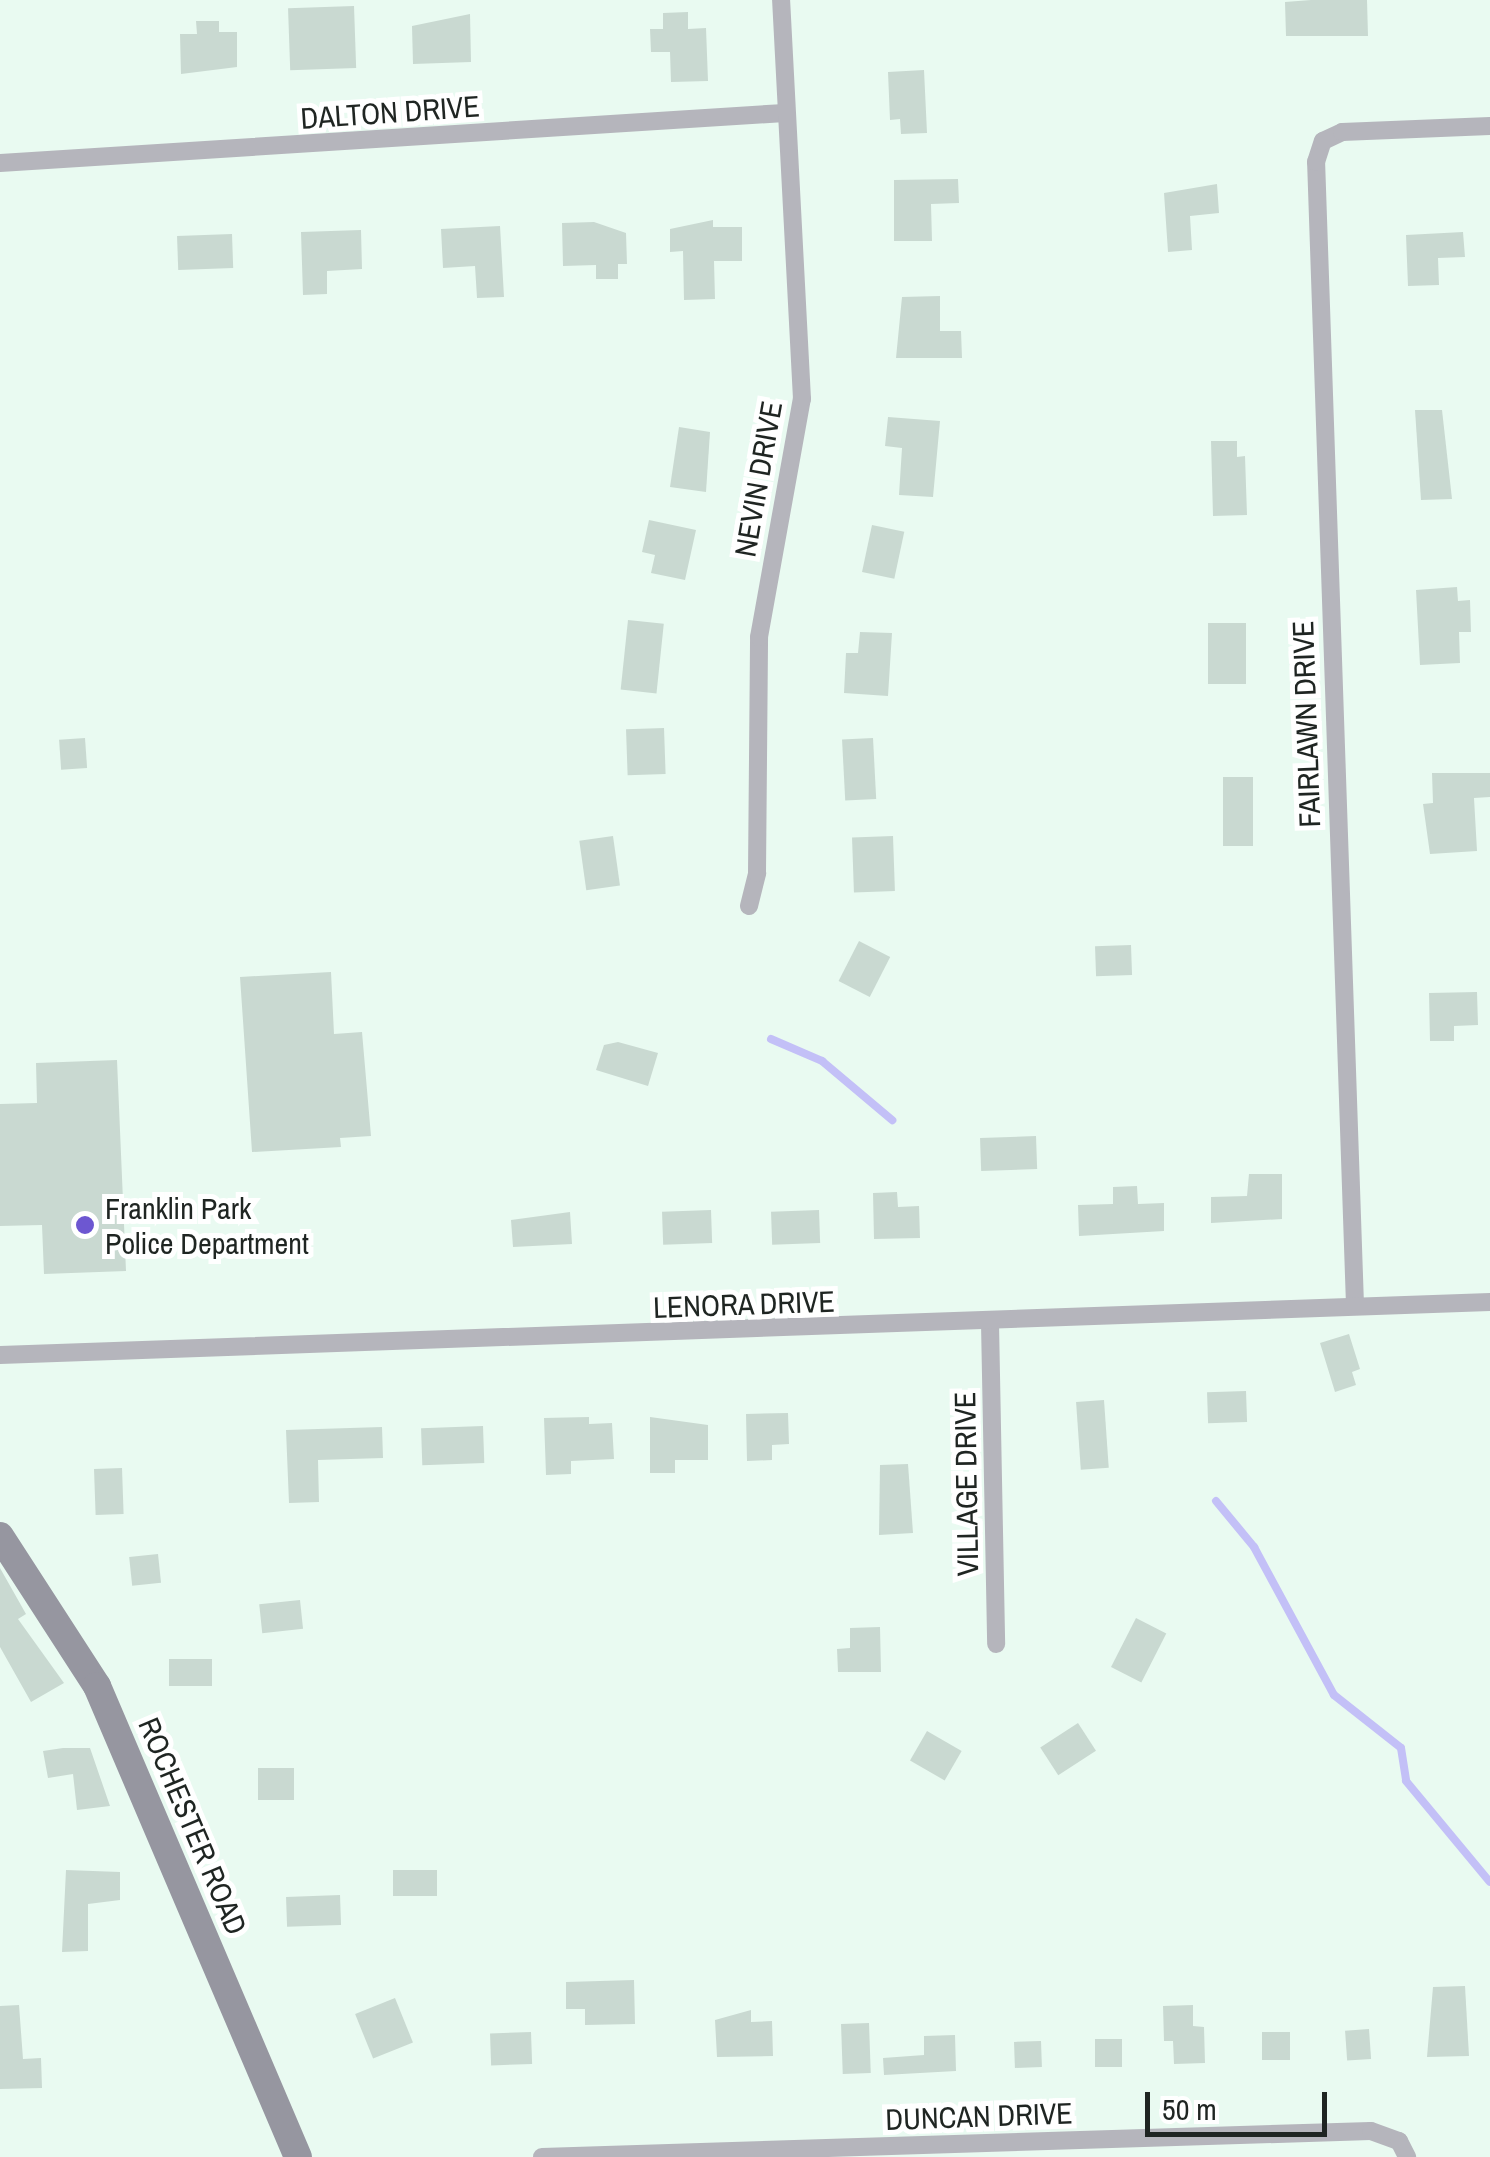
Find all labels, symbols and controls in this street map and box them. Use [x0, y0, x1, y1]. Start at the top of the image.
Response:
street label: DALTON DRIVE [299, 88, 481, 136]
street label: NEVIN DRIVE [727, 398, 789, 560]
street label: FAIRLAWN DRIVE [1284, 620, 1328, 828]
place label: Franklin Park Police Department [105, 1190, 309, 1260]
marker: Franklin Park Police Department [74, 1214, 96, 1236]
street label: LENORA DRIVE [652, 1283, 836, 1325]
street label: VILLAGE DRIVE [946, 1391, 986, 1577]
street label: ROCHESTER ROAD [131, 1712, 255, 1940]
scale bar [1150, 2072, 1332, 2134]
text: 50 m [1162, 2089, 1217, 2129]
street label: DUNCAN DRIVE [885, 2095, 1073, 2137]

